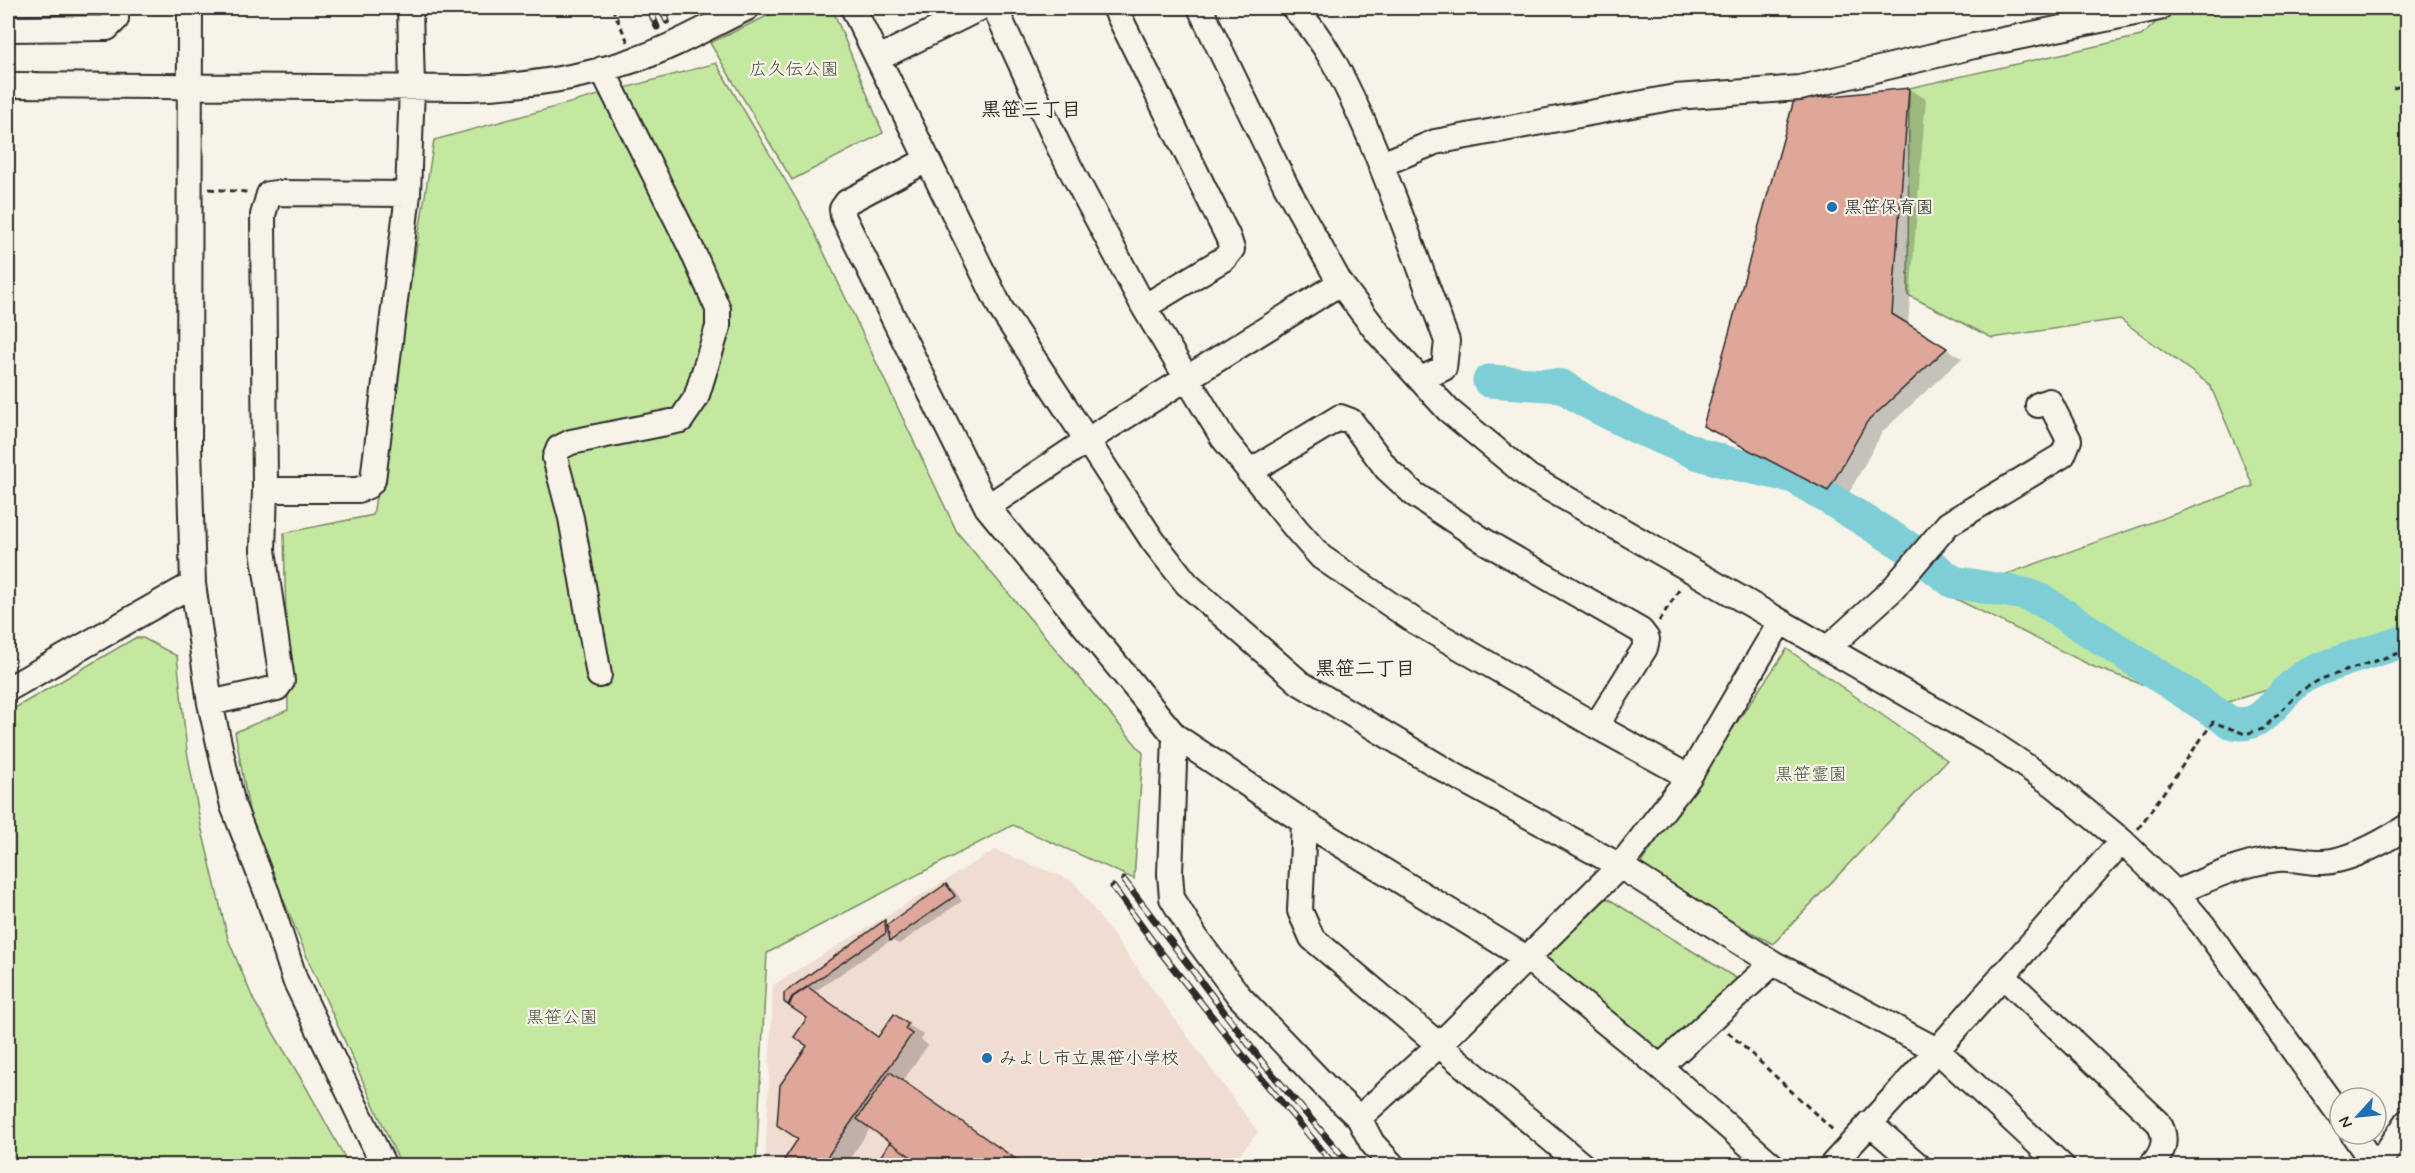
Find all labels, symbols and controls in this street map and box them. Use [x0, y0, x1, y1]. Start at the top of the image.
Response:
park label: 広久伝公園 [749, 58, 839, 82]
district label: 黒笹三丁目 [981, 97, 1081, 124]
place label: 黒笹保育園 [1844, 196, 1934, 220]
marker: 黒笹保育園 [1825, 200, 1839, 214]
district label: 黒笹二丁目 [1315, 656, 1415, 683]
park label: 黒笹霊園 [1775, 763, 1847, 787]
park label: 黒笹公園 [526, 1006, 598, 1030]
place label: みよし市立黒笹小学校 [999, 1047, 1179, 1071]
marker: みよし市立黒笹小学校 [980, 1051, 994, 1065]
north arrow [2328, 1086, 2388, 1146]
text: N [2334, 1113, 2358, 1132]

